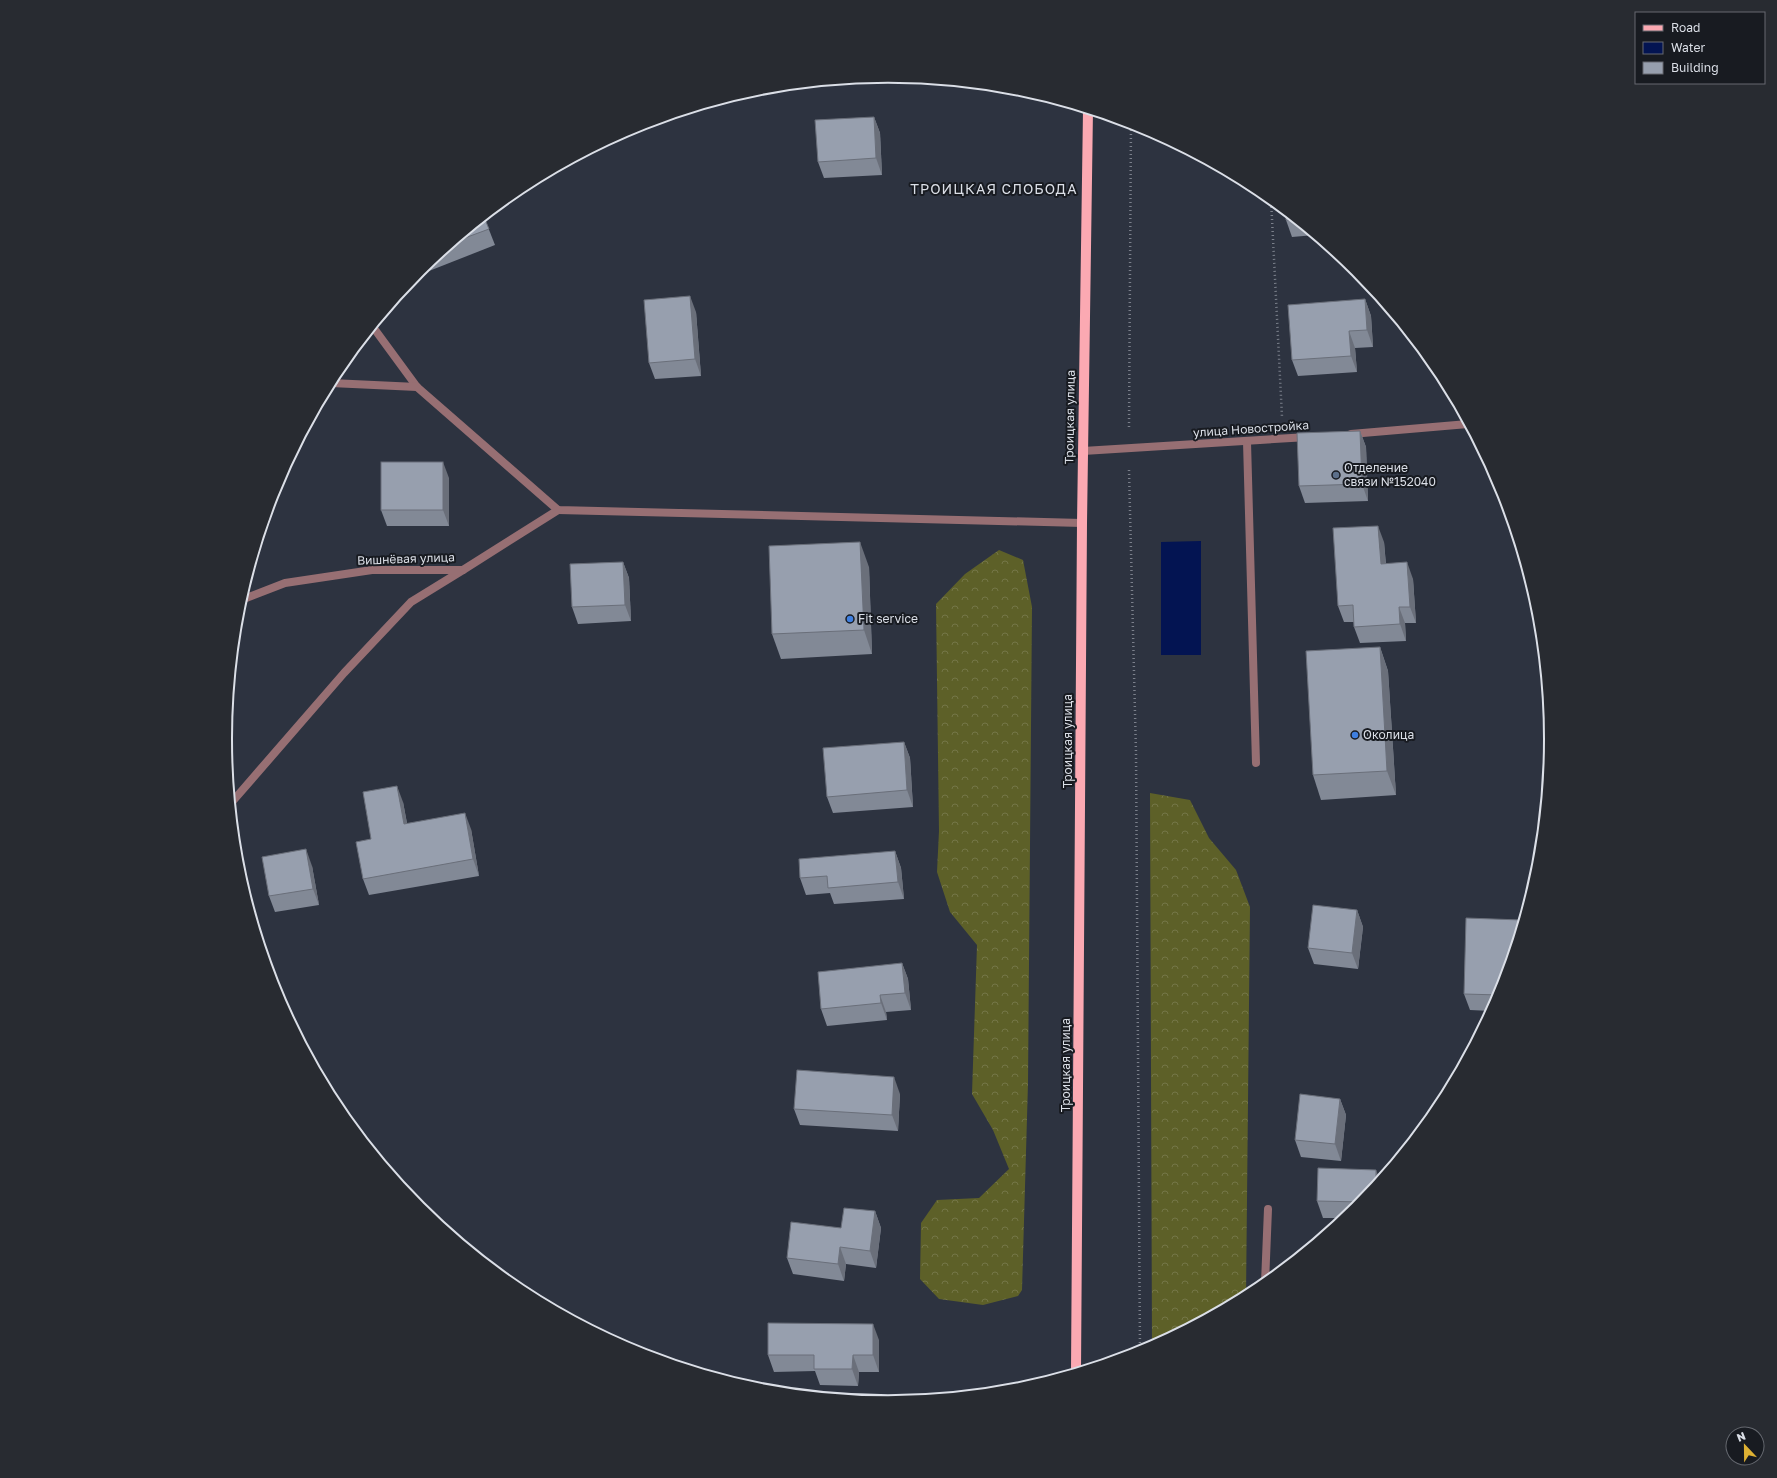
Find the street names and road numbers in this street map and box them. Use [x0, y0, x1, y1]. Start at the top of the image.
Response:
street label: Троицкая улица [1061, 370, 1078, 464]
street label: улица Новостройка [1192, 417, 1310, 440]
street label: Вишнёвая улица [357, 549, 455, 568]
street label: Троицкая улица [1060, 694, 1075, 788]
street label: Троицкая улица [1058, 1018, 1073, 1112]

